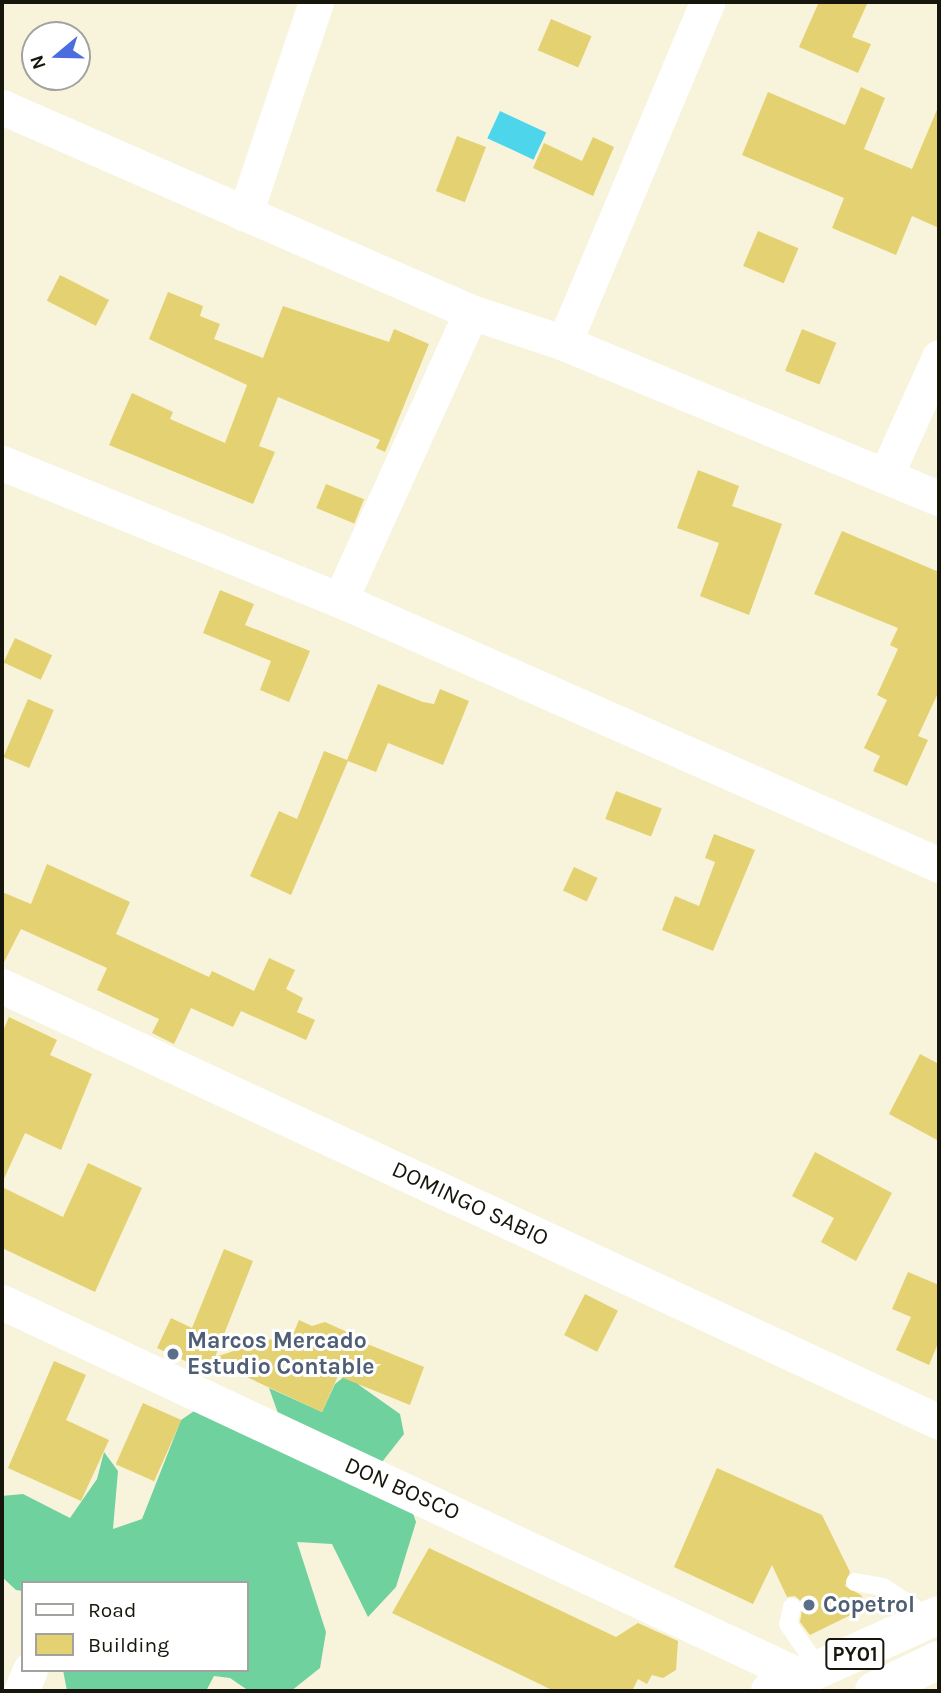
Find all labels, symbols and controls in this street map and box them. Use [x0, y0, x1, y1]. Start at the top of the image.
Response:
north arrow [21, 21, 91, 91]
text: N [25, 52, 51, 72]
street label: DOMINGO SABIO [387, 1156, 553, 1252]
place label: Marcos Mercado Estudio Contable [187, 1327, 374, 1381]
marker: Marcos Mercado Estudio Contable [165, 1346, 181, 1362]
street label: DON BOSCO [340, 1451, 464, 1527]
legend [21, 1581, 248, 1672]
place label: Copetrol [823, 1591, 915, 1619]
marker: Copetrol [801, 1597, 817, 1613]
text: Road [88, 1598, 136, 1622]
text: Building [88, 1633, 169, 1657]
road number: PY01 [825, 1636, 885, 1672]

